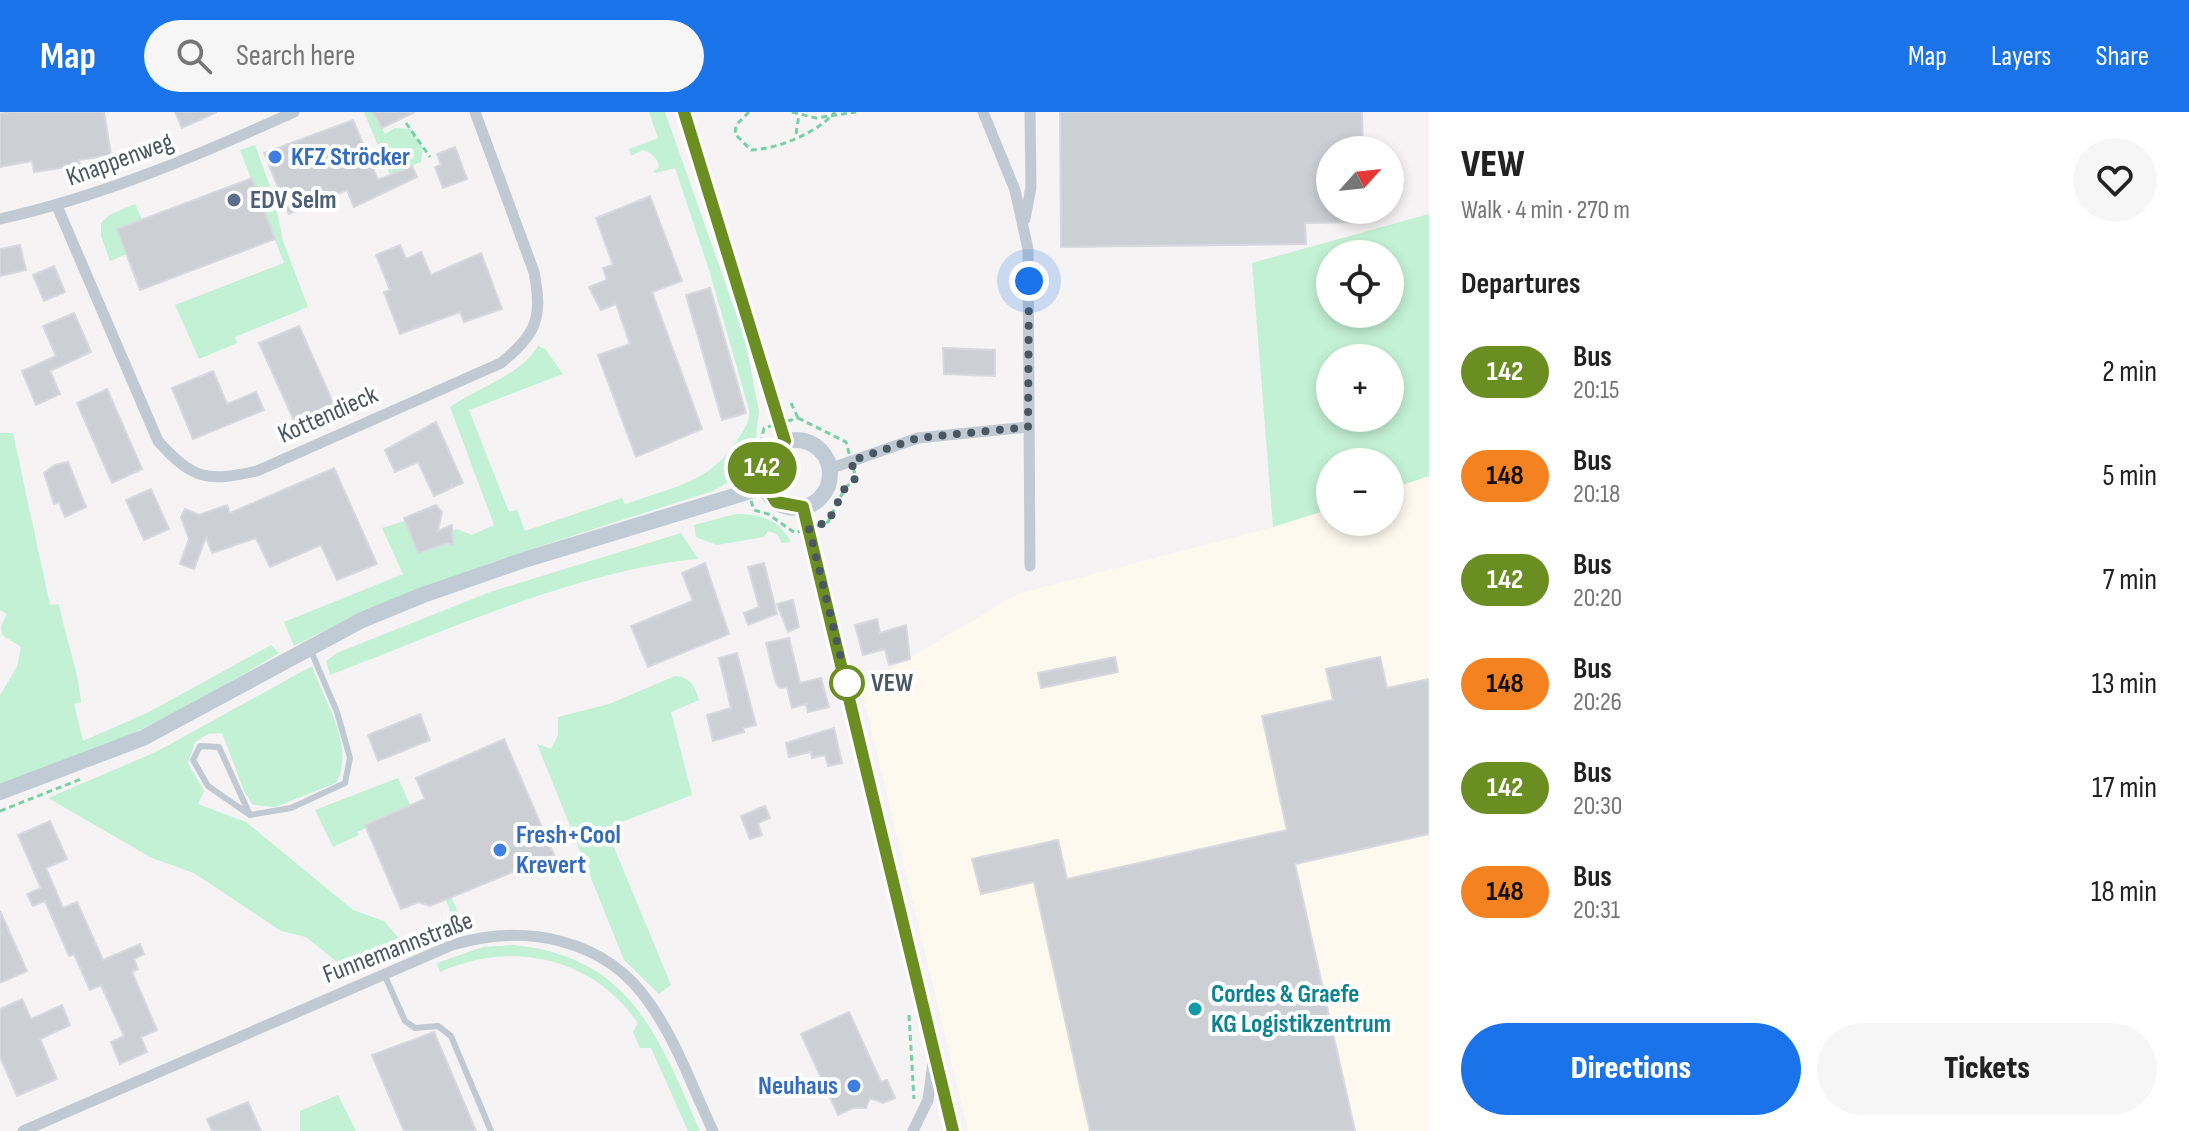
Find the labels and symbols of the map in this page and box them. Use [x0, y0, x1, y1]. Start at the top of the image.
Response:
street label: Knappenweg [62, 126, 178, 194]
north arrow [1316, 136, 1404, 224]
place label: KFZ Ströcker [291, 142, 410, 173]
marker: KFZ Ströcker [266, 148, 284, 166]
place label: EDV Selm [250, 185, 337, 216]
marker: EDV Selm [225, 191, 243, 209]
your location [1009, 261, 1049, 301]
street label: Kottendieck [273, 379, 383, 451]
line badge: 142 [716, 442, 808, 494]
marker: VEW [830, 666, 864, 700]
place label: VEW [871, 668, 913, 699]
place label: Fresh+Cool Krevert [516, 820, 621, 881]
marker: Fresh+Cool Krevert [491, 841, 509, 859]
street label: Funnemannstraße [319, 905, 477, 991]
place label: Cordes & Graefe KG Logistikzentrum [1211, 979, 1391, 1040]
marker: Cordes & Graefe KG Logistikzentrum [1186, 1000, 1204, 1018]
place label: Neuhaus [758, 1071, 838, 1102]
marker: Neuhaus [845, 1077, 863, 1095]

